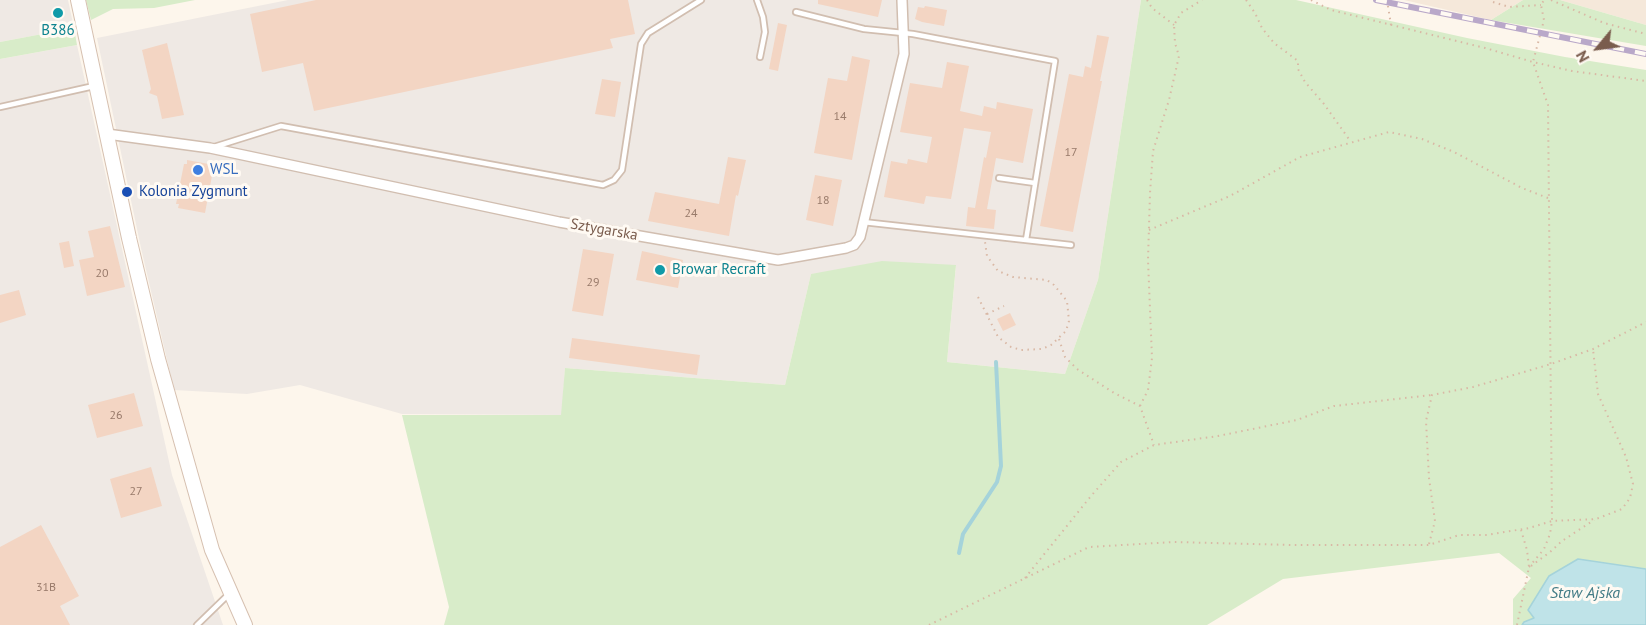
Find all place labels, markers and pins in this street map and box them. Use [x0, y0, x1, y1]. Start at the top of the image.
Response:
marker: B386 [51, 6, 65, 20]
place label: B386 [41, 22, 75, 40]
place label: WSL [210, 161, 238, 179]
marker: WSL [191, 163, 205, 177]
place label: Kolonia Zygmunt [139, 183, 248, 201]
marker: Kolonia Zygmunt [120, 185, 134, 199]
place label: Browar Recraft [672, 261, 766, 279]
marker: Browar Recraft [653, 263, 667, 277]

